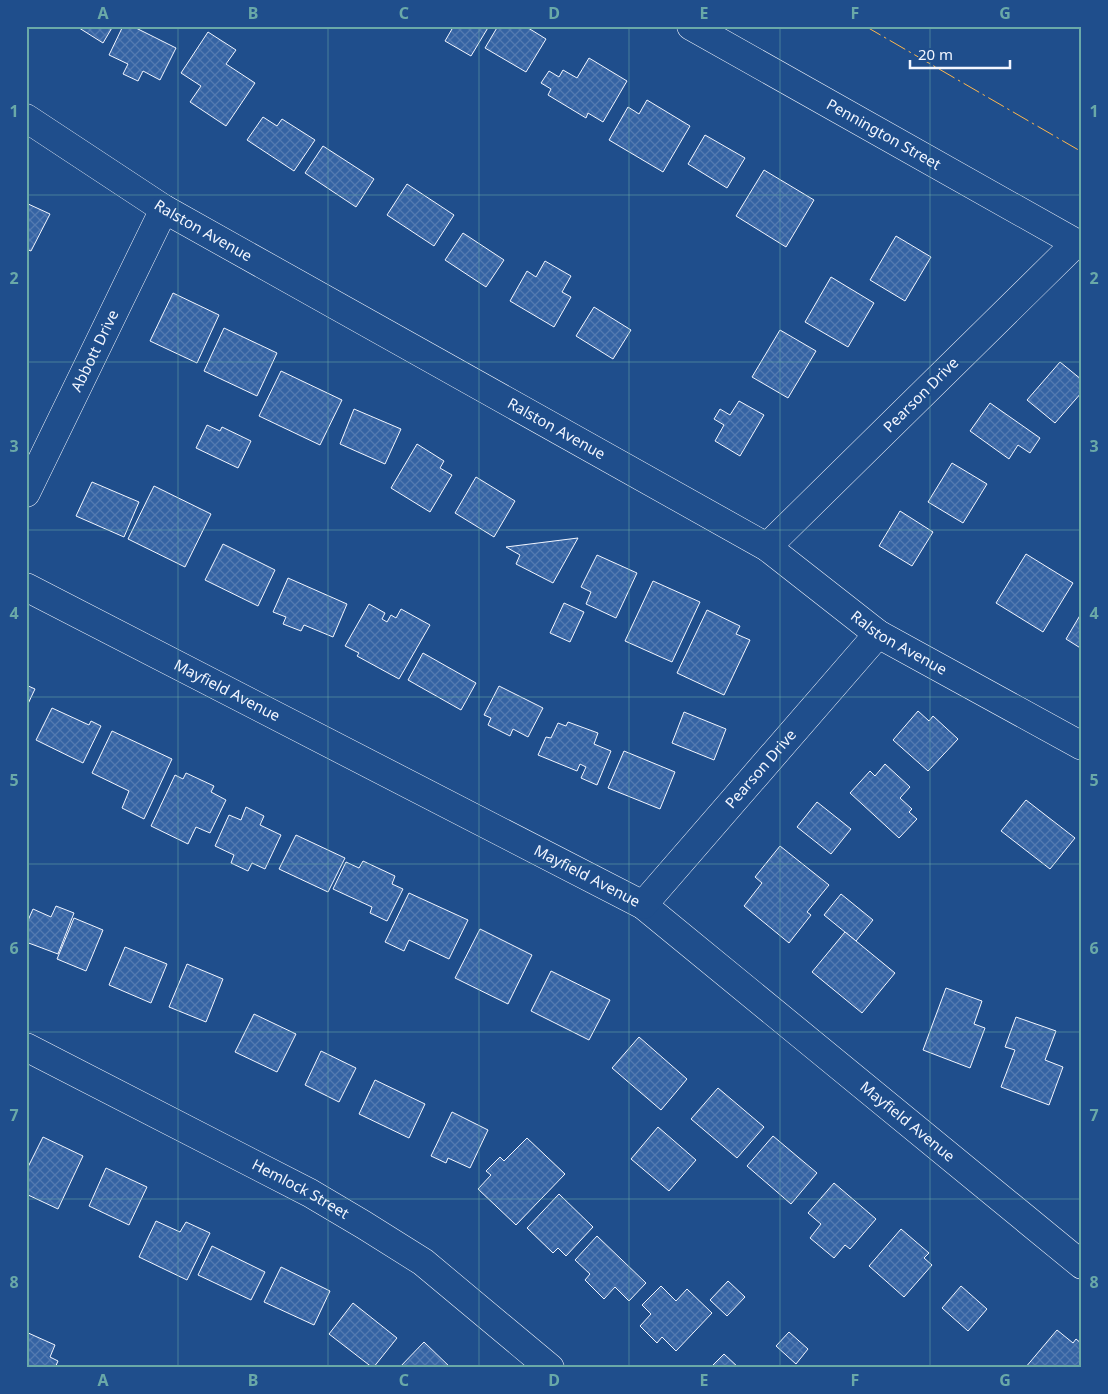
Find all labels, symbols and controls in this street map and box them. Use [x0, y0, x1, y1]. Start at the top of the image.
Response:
text: A [97, 2, 109, 24]
text: B [248, 2, 258, 24]
text: C [399, 2, 409, 24]
text: D [548, 2, 560, 24]
text: E [700, 2, 709, 24]
text: F [851, 2, 859, 24]
text: G [999, 2, 1011, 24]
scale bar [910, 38, 1010, 70]
text: 20 m [918, 44, 953, 64]
street label: Pennington Street [823, 93, 945, 174]
text: 1 [9, 100, 19, 122]
text: 1 [1089, 100, 1099, 122]
street label: Ralston Avenue [151, 194, 256, 265]
text: 2 [9, 267, 19, 289]
text: 2 [1089, 267, 1099, 289]
street label: Abbott Drive [66, 306, 123, 395]
street label: Pearson Drive [878, 352, 962, 436]
street label: Ralston Avenue [504, 393, 609, 463]
text: 3 [9, 435, 19, 457]
text: 3 [1089, 435, 1099, 457]
text: 4 [9, 602, 19, 624]
text: 4 [1089, 602, 1099, 624]
street label: Ralston Avenue [847, 605, 951, 679]
street label: Mayfield Avenue [171, 654, 284, 725]
street label: Pearson Drive [720, 724, 800, 812]
text: 5 [9, 769, 19, 791]
text: 5 [1089, 769, 1099, 791]
street label: Mayfield Avenue [531, 840, 644, 911]
text: 6 [9, 937, 19, 959]
text: 6 [1089, 937, 1099, 959]
street label: Mayfield Avenue [856, 1076, 960, 1166]
text: 7 [9, 1104, 19, 1126]
text: 7 [1089, 1104, 1099, 1126]
street label: Hemlock Street [249, 1154, 354, 1223]
text: 8 [9, 1271, 19, 1293]
text: 8 [1089, 1271, 1099, 1293]
text: A [97, 1369, 109, 1391]
text: B [248, 1369, 258, 1391]
text: C [399, 1369, 409, 1391]
text: D [548, 1369, 560, 1391]
text: E [700, 1369, 709, 1391]
text: F [851, 1369, 859, 1391]
text: G [999, 1369, 1011, 1391]

